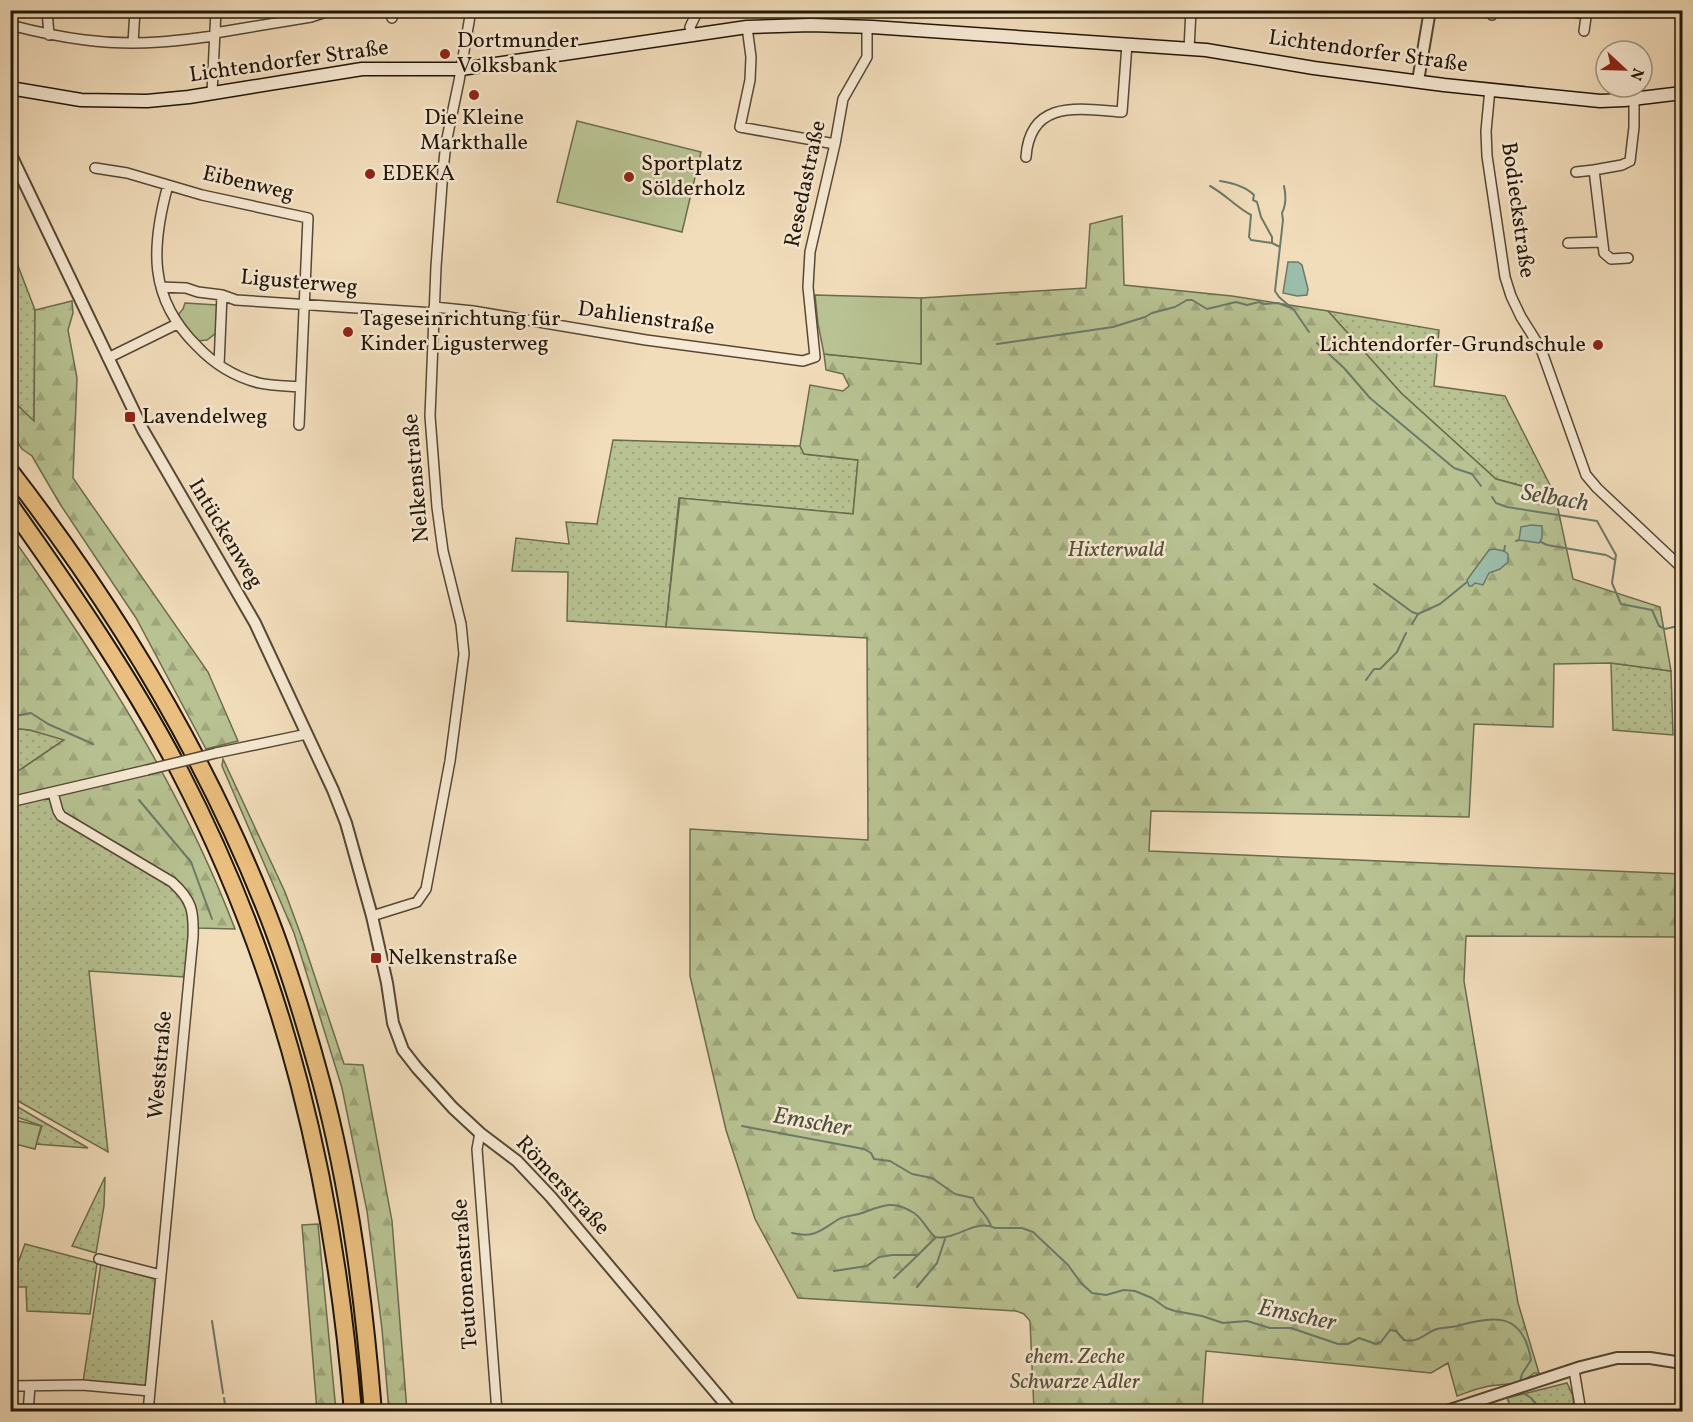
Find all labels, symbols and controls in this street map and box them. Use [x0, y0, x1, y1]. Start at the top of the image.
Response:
street label: Lichtendorfer Straße [1266, 23, 1470, 81]
place label: Dortmunder Volksbank [457, 26, 579, 82]
street label: Lichtendorfer Straße [187, 33, 391, 91]
north arrow [1594, 39, 1654, 99]
marker: Dortmunder Volksbank [438, 47, 452, 61]
text: N [1624, 64, 1648, 84]
marker: Die Kleine Markthalle [467, 88, 481, 102]
place label: Die Kleine Markthalle [420, 103, 528, 159]
street label: Resedastraße [777, 118, 835, 250]
street label: Bodieckstraße [1492, 140, 1542, 280]
place label: Sportplatz Sölderholz [641, 149, 745, 205]
street label: Eibenweg [199, 158, 297, 210]
place label: EDEKA [382, 159, 455, 190]
marker: EDEKA [363, 167, 377, 181]
marker: Sportplatz Sölderholz [622, 170, 636, 184]
street label: Ligusterweg [239, 262, 359, 304]
street label: Dahlienstraße [576, 294, 716, 344]
place label: Tageseinrichtung für Kinder Ligusterweg [360, 304, 560, 360]
marker: Tageseinrichtung für Kinder Ligusterweg [341, 325, 355, 339]
place label: Lichtendorfer-Grundschule [1319, 330, 1586, 361]
marker: Lichtendorfer-Grundschule [1591, 338, 1605, 352]
place label: Lavendelweg [142, 402, 267, 433]
marker: Lavendelweg [123, 410, 137, 424]
street label: Nelkenstraße [396, 412, 438, 544]
street label: Intückenweg [180, 473, 270, 595]
water label: Selbach [1518, 476, 1592, 522]
park label: Hixterwald [1067, 535, 1165, 566]
place label: Nelkenstraße [388, 943, 517, 974]
marker: Nelkenstraße [369, 951, 383, 965]
street label: Weststraße [141, 1009, 181, 1121]
water label: Emscher [770, 1099, 855, 1147]
street label: Römerstraße [508, 1129, 616, 1243]
street label: Teutonenstraße [445, 1198, 487, 1350]
water label: Emscher [1255, 1291, 1340, 1341]
park label: ehem. Zeche Schwarze Adler [1010, 1342, 1141, 1398]

